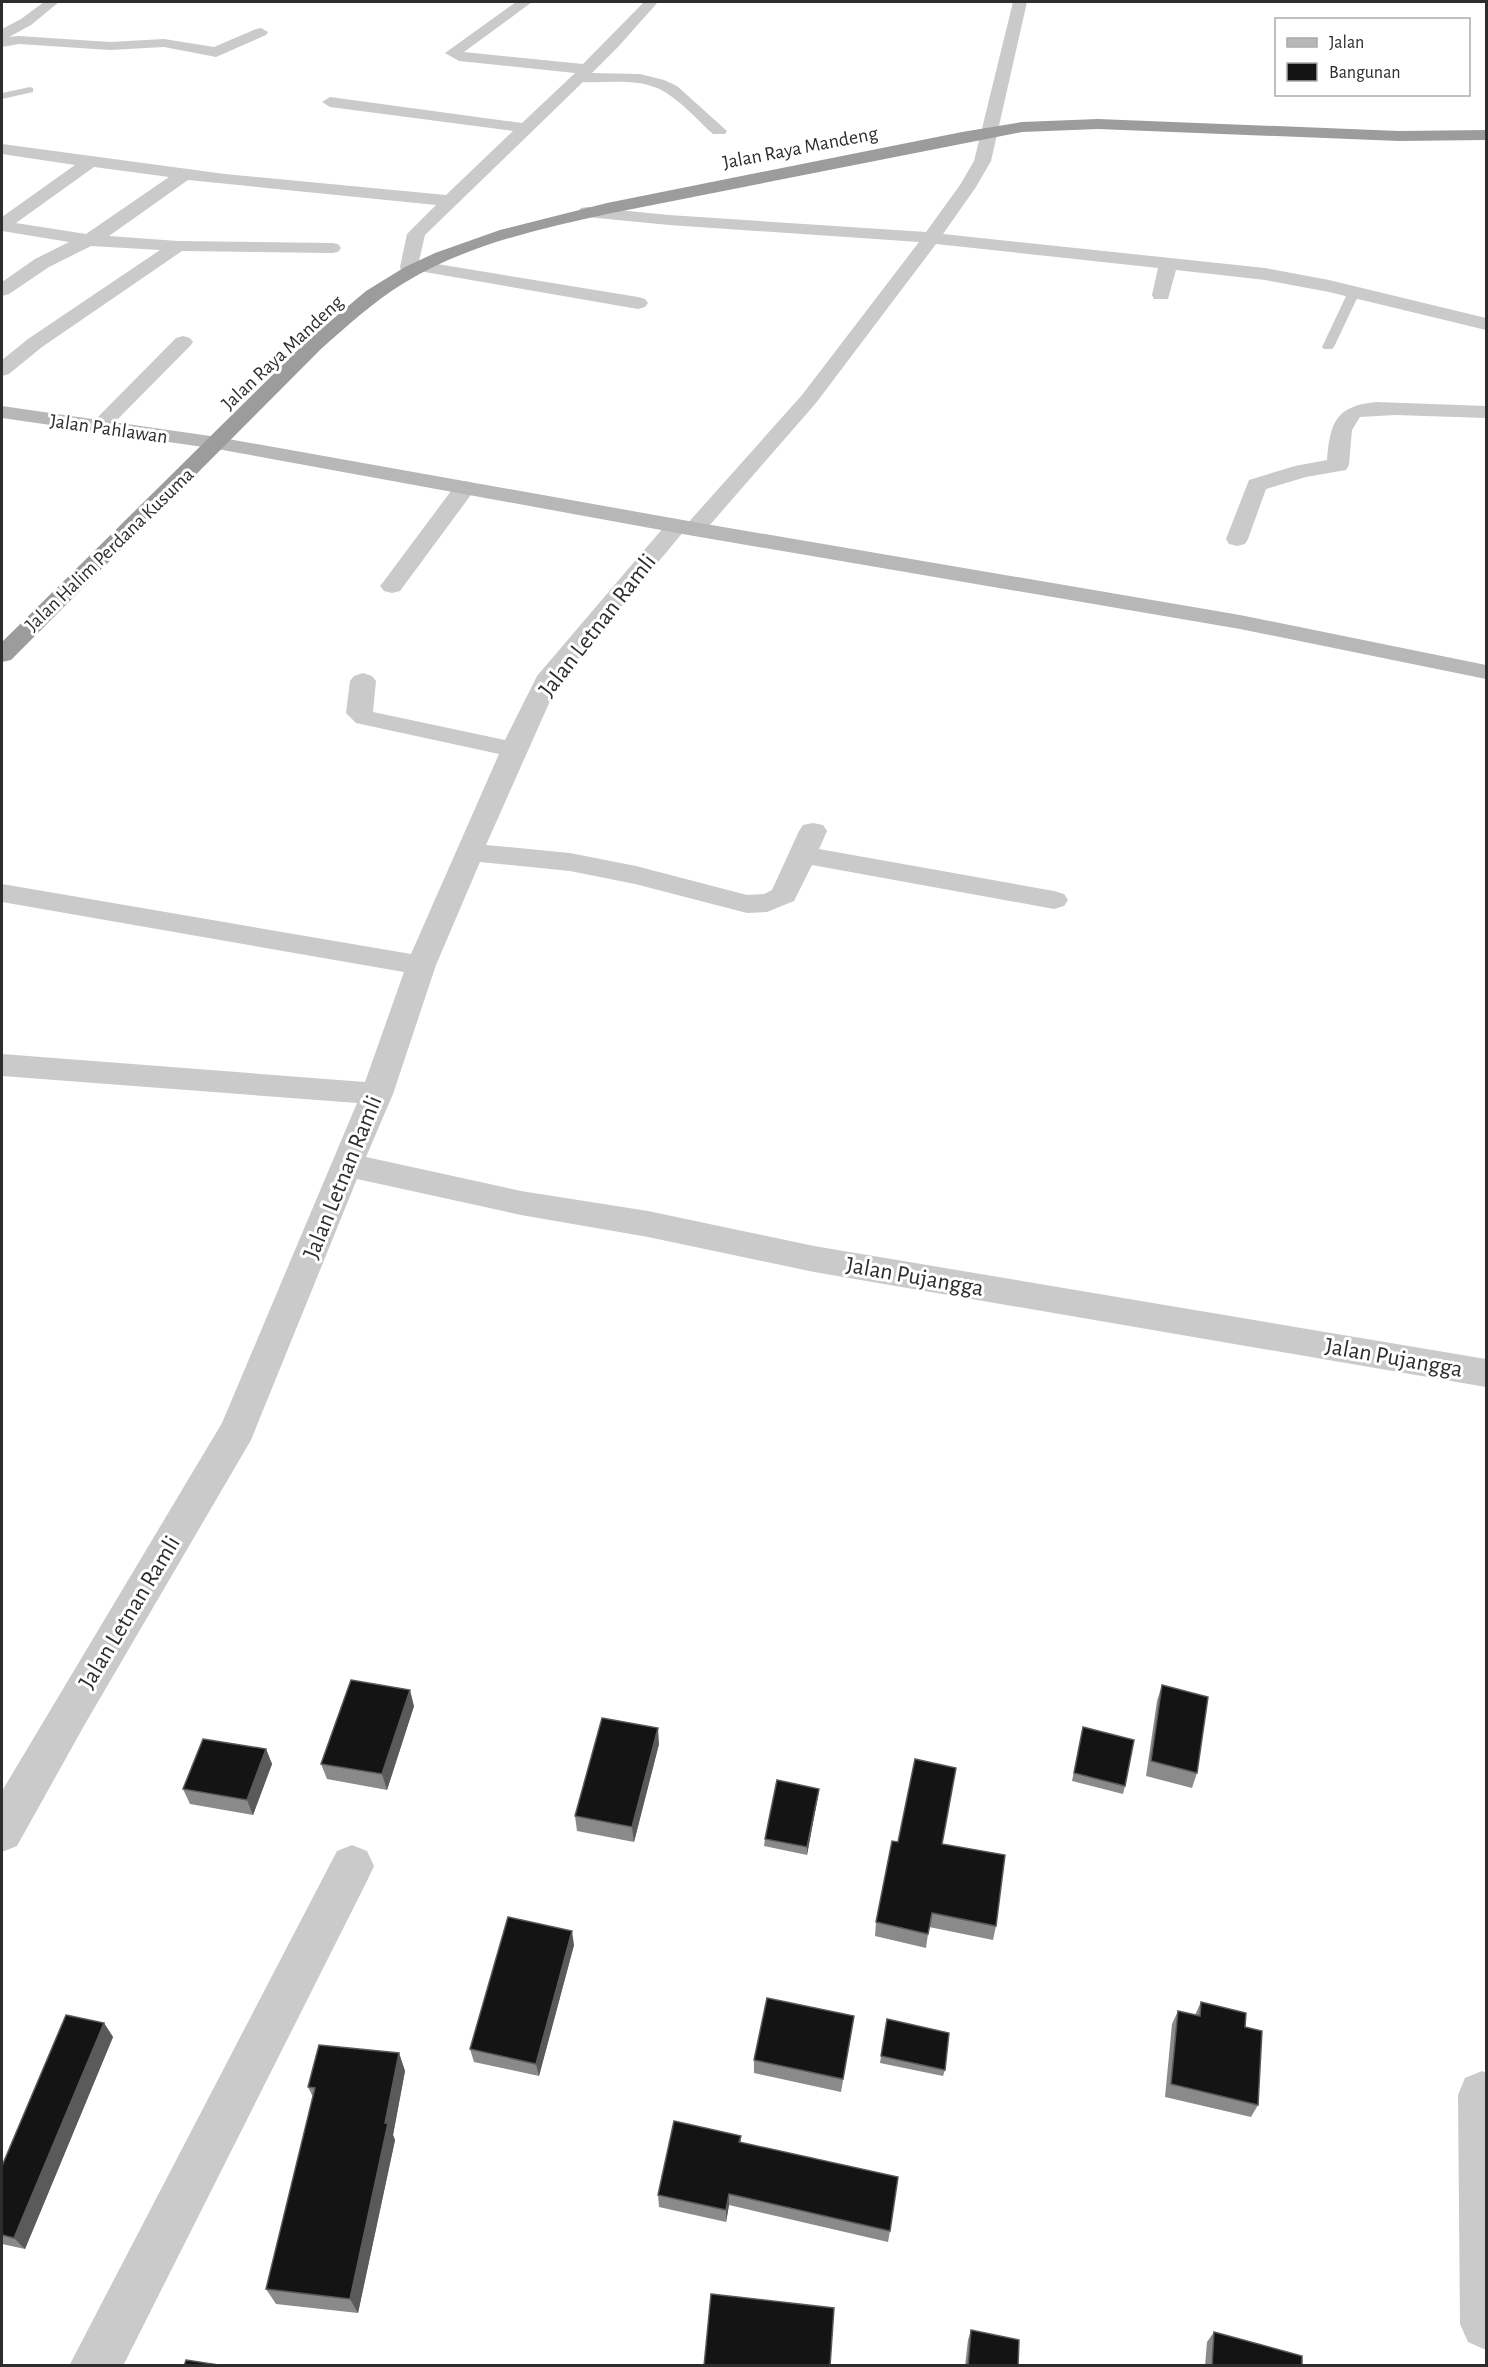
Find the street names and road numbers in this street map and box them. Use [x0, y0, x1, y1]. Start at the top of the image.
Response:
street label: Jalan Raya Mandeng [721, 123, 880, 173]
street label: Jalan Raya Mandeng [218, 291, 347, 414]
street label: Jalan Pahlawan [49, 411, 169, 447]
street label: Jalan Halim Perdana Kusuma [22, 464, 198, 635]
street label: Jalan Letnan Ramli [535, 550, 661, 701]
street label: Jalan Letnan Ramli [299, 1092, 387, 1262]
street label: Jalan Pujangga [844, 1253, 986, 1301]
street label: Jalan Pujangga [1323, 1334, 1465, 1382]
street label: Jalan Letnan Ramli [75, 1532, 185, 1693]

